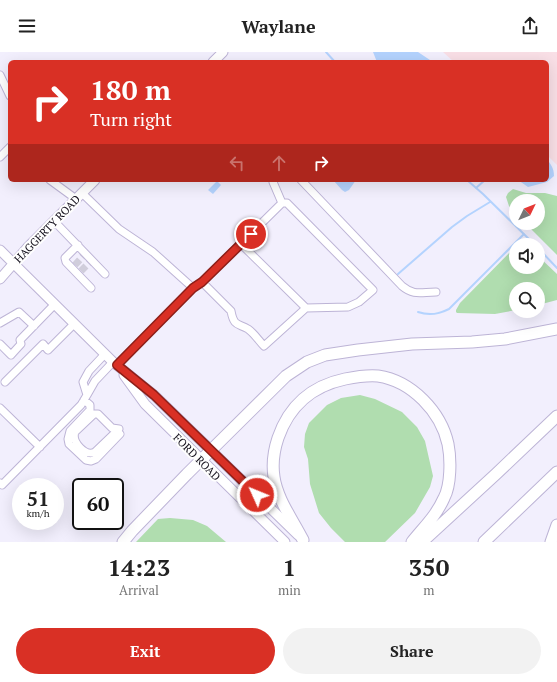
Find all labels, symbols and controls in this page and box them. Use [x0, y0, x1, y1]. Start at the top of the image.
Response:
text: Waylane [241, 14, 316, 38]
icon: menu [16, 15, 38, 37]
icon: share [519, 15, 541, 37]
text: 180 m [90, 71, 171, 108]
icon: right [24, 76, 76, 128]
text: Turn right [90, 107, 172, 131]
icon: left [226, 152, 248, 174]
icon: ahead [268, 152, 290, 174]
icon: right [310, 152, 332, 174]
street label: HAGGERTY ROAD [11, 192, 83, 266]
north arrow [509, 194, 545, 230]
map controls [509, 194, 545, 318]
pin [234, 217, 268, 251]
icon: arrive [240, 223, 262, 245]
button: sound [509, 238, 545, 274]
button: search [509, 282, 545, 318]
street label: FORD ROAD [170, 430, 224, 484]
position arrow [236, 474, 278, 516]
speed limit sign: 60 [72, 478, 124, 530]
text: 51 [27, 485, 49, 512]
text: km/h [26, 507, 50, 520]
text: 14:23 [108, 551, 170, 583]
text: 1 [283, 551, 296, 583]
text: 350 [409, 551, 449, 583]
text: Arrival [119, 581, 159, 599]
text: min [278, 581, 301, 599]
text: m [423, 581, 435, 599]
button: Exit [16, 628, 275, 674]
button: Share [283, 628, 541, 674]

